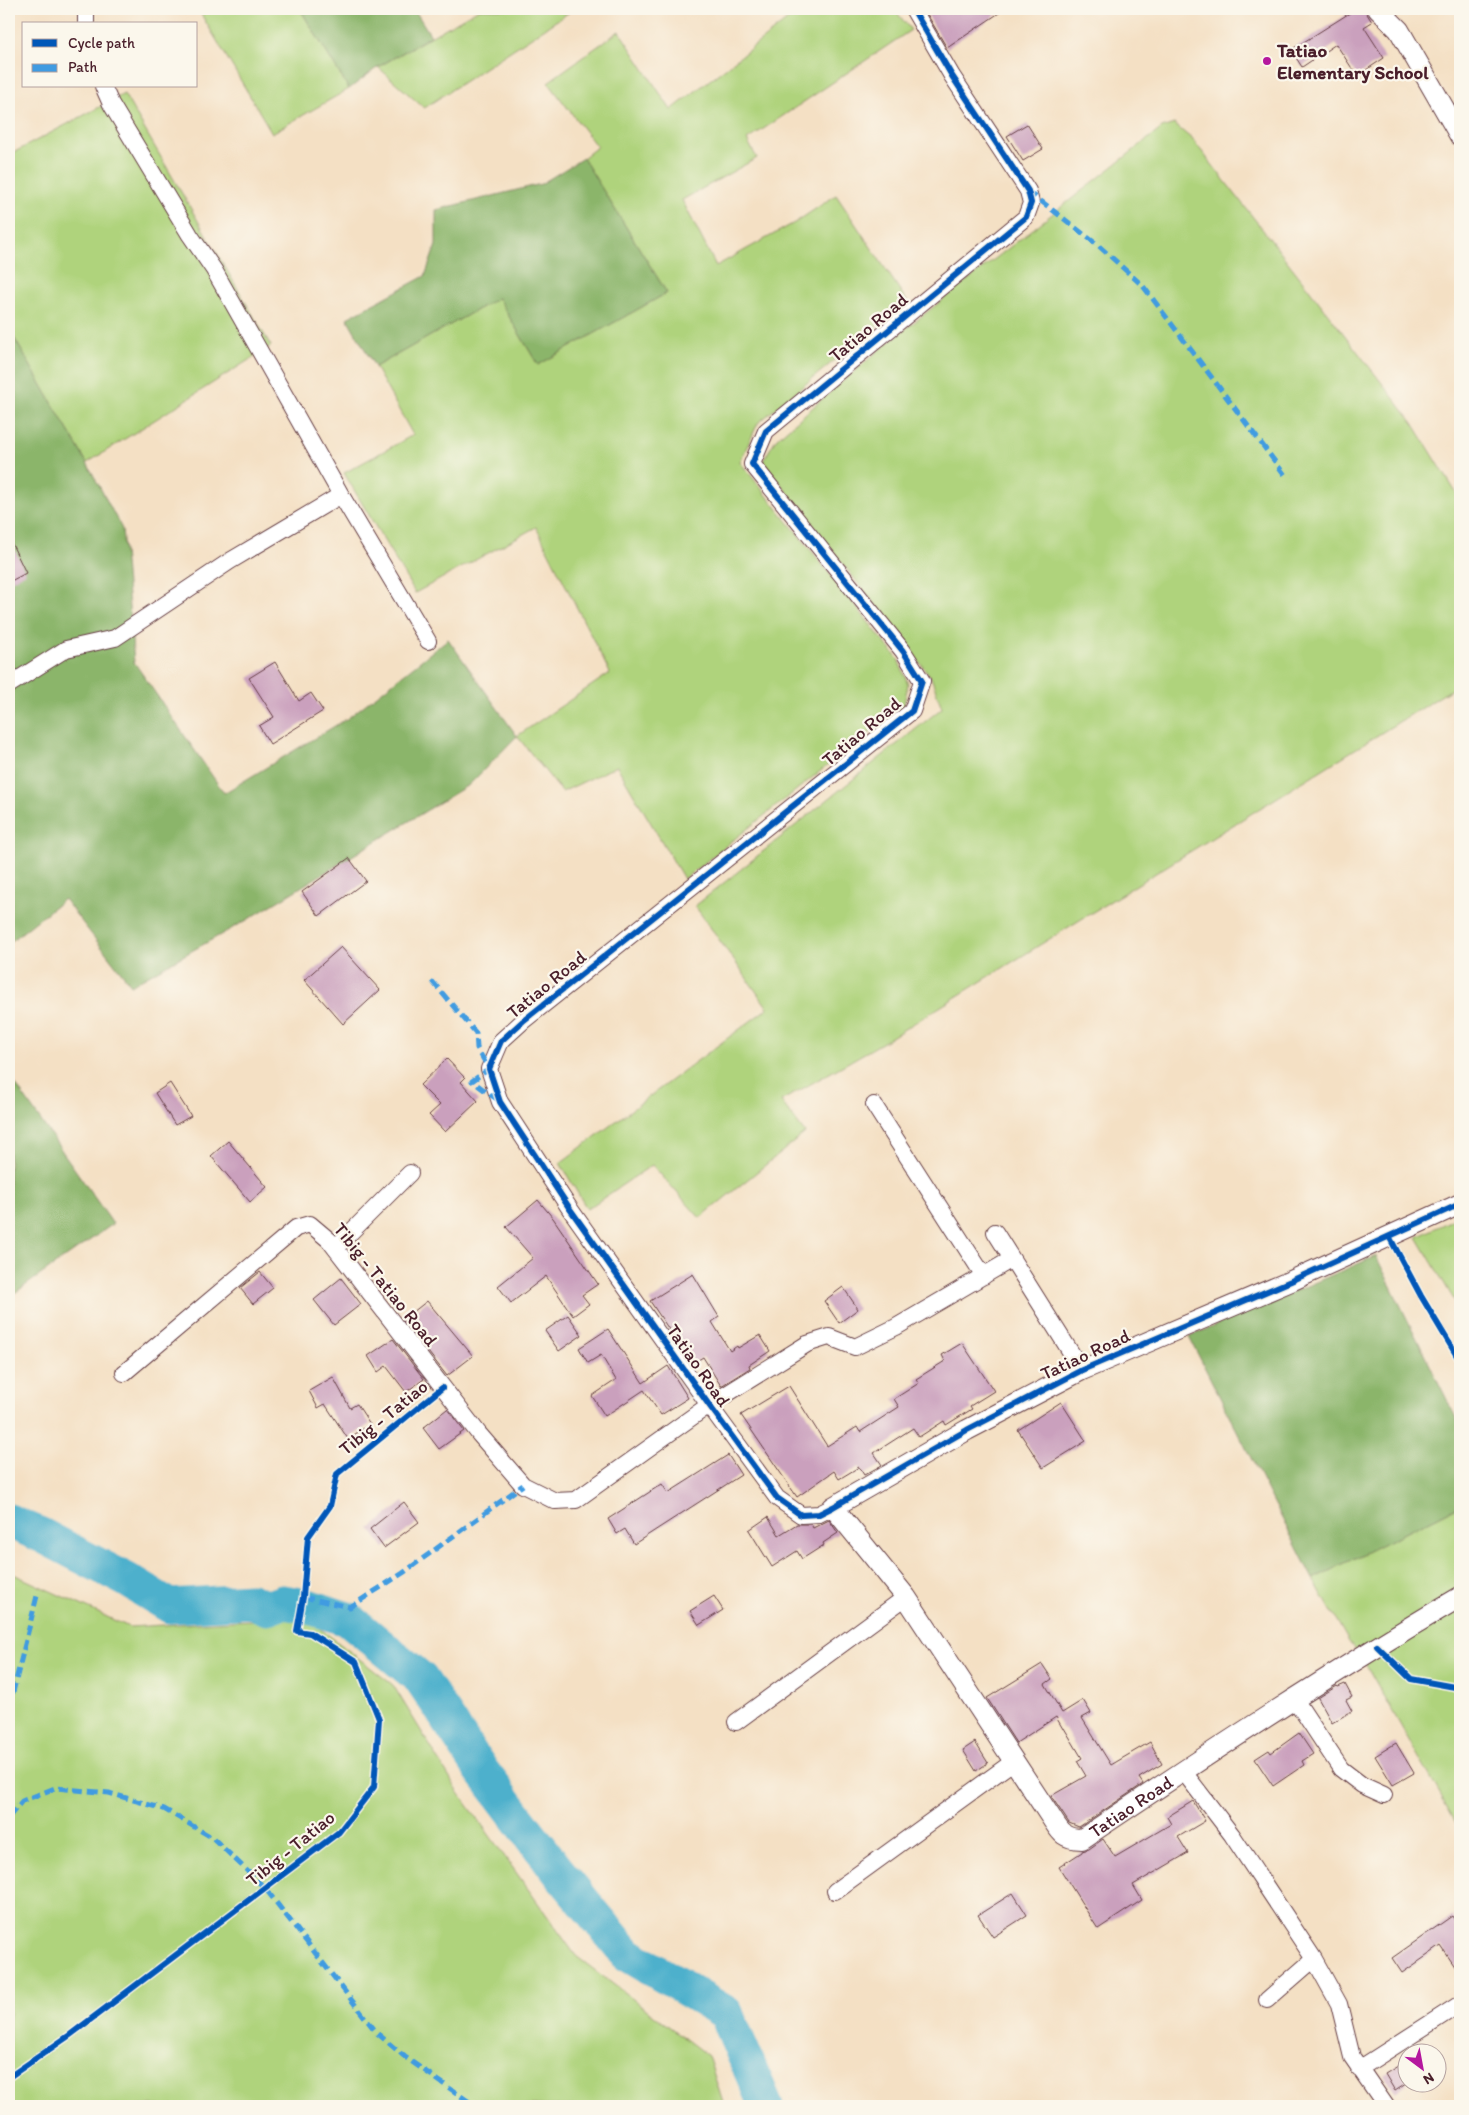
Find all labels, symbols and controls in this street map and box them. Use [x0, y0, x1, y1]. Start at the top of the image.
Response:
legend [22, 22, 198, 88]
text: Cycle path [68, 34, 135, 52]
place label: Tatiao Elementary School [1276, 39, 1429, 84]
marker: Tatiao Elementary School [1261, 55, 1273, 67]
text: Path [68, 58, 97, 76]
street label: Tatiao Road [824, 287, 913, 367]
street label: Tatiao Road [817, 691, 906, 771]
street label: Tatiao Road [502, 945, 591, 1024]
street label: Tibig - Tatiao Road [329, 1218, 443, 1351]
street label: Tatiao Road [662, 1319, 736, 1412]
street label: Tatiao Road [1037, 1324, 1134, 1385]
street label: Tibig - Tatiao [334, 1375, 432, 1460]
street label: Tatiao Road [1085, 1770, 1178, 1843]
street label: Tibig - Tatiao [241, 1806, 339, 1891]
north arrow [1396, 2042, 1446, 2092]
text: N [1420, 2069, 1437, 2088]

